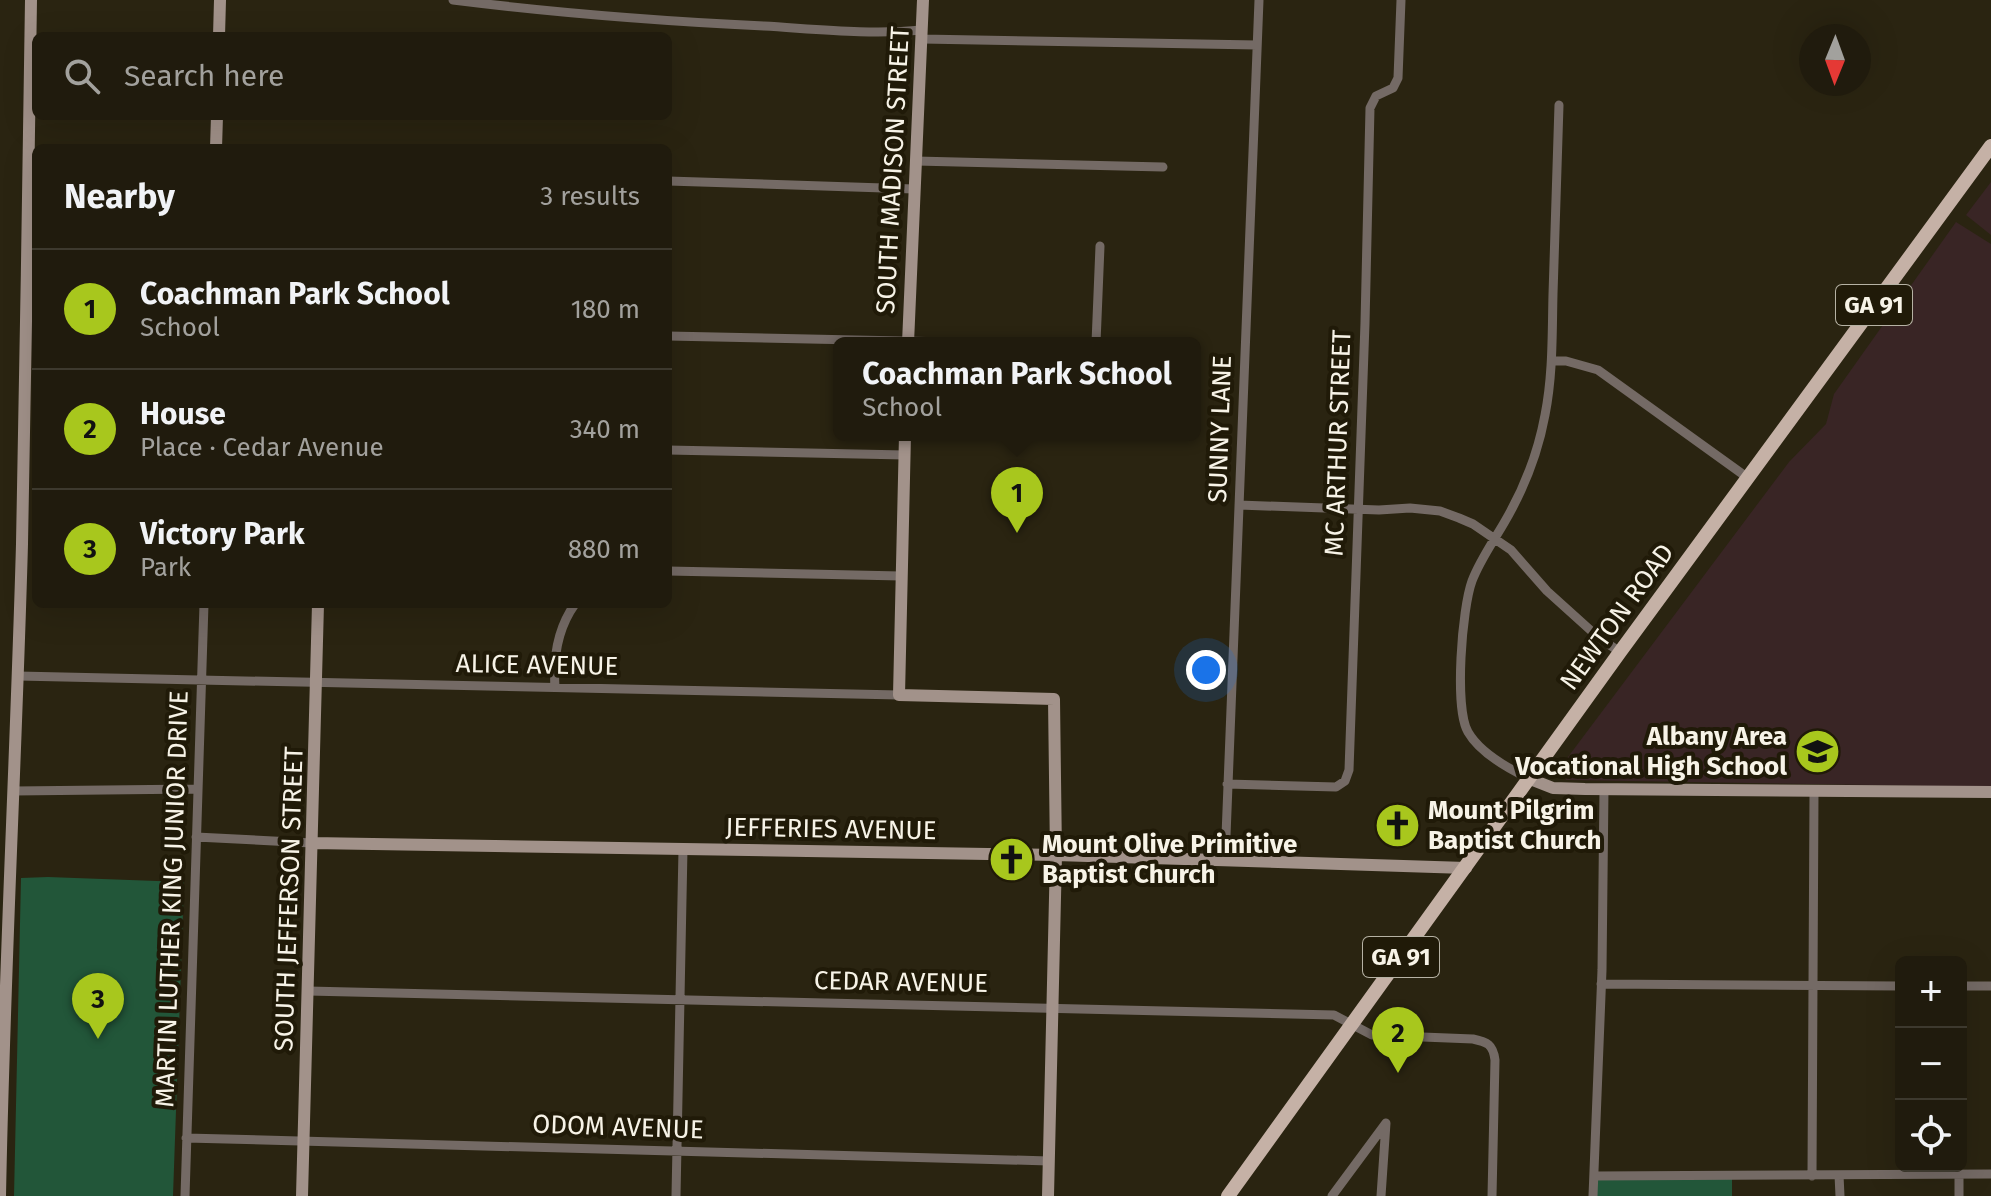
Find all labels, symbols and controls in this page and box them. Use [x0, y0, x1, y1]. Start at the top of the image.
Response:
north arrow [1799, 24, 1871, 96]
street label: SOUTH MADISON STREET [870, 25, 916, 315]
search box [32, 32, 672, 120]
icon: search [60, 54, 104, 98]
text: Search here [124, 58, 284, 94]
text: Nearby [64, 176, 175, 217]
text: 3 results [540, 181, 640, 212]
text: Coachman Park School [140, 276, 450, 312]
road number: GA 91 [1836, 285, 1912, 325]
text: 1 [84, 294, 96, 325]
text: 180 m [571, 294, 640, 325]
text: School [140, 312, 220, 343]
street label: MC ARTHUR STREET [1319, 329, 1357, 557]
popup [833, 337, 1201, 441]
street label: SUNNY LANE [1202, 355, 1238, 503]
text: Coachman Park School [862, 356, 1172, 392]
text: School [862, 392, 942, 423]
text: House [140, 396, 226, 432]
text: 2 [83, 414, 97, 445]
text: 340 m [570, 414, 640, 445]
text: Place · Cedar Avenue [140, 432, 384, 463]
pin: 1 [991, 467, 1043, 533]
text: Victory Park [140, 516, 305, 552]
text: 3 [83, 534, 97, 565]
text: 880 m [568, 534, 640, 565]
street label: NEWTON ROAD [1554, 538, 1680, 696]
text: Park [140, 552, 191, 583]
street label: ALICE AVENUE [455, 648, 619, 682]
your location [1186, 650, 1226, 690]
street label: MARTIN LUTHER KING JUNIOR DRIVE [149, 690, 195, 1108]
place label: Albany Area Vocational High School [1514, 721, 1787, 782]
school or university icon: Albany Area Vocational High School [1794, 727, 1842, 775]
street label: SOUTH JEFFERSON STREET [268, 745, 310, 1052]
place label: Mount Pilgrim Baptist Church [1428, 795, 1602, 856]
church icon: Mount Pilgrim Baptist Church [1373, 801, 1421, 849]
street label: JEFFERIES AVENUE [725, 812, 937, 846]
place label: Mount Olive Primitive Baptist Church [1042, 829, 1297, 890]
church icon: Mount Olive Primitive Baptist Church [987, 835, 1035, 883]
road number: GA 91 [1363, 937, 1439, 977]
map controls [1895, 956, 1967, 1172]
button: + [1895, 956, 1967, 1028]
street label: CEDAR AVENUE [814, 965, 988, 999]
pin: 3 [72, 973, 124, 1039]
pin: 2 [1372, 1007, 1424, 1073]
button: − [1895, 1028, 1967, 1100]
button: locate [1895, 1100, 1967, 1172]
street label: ODOM AVENUE [532, 1109, 704, 1145]

